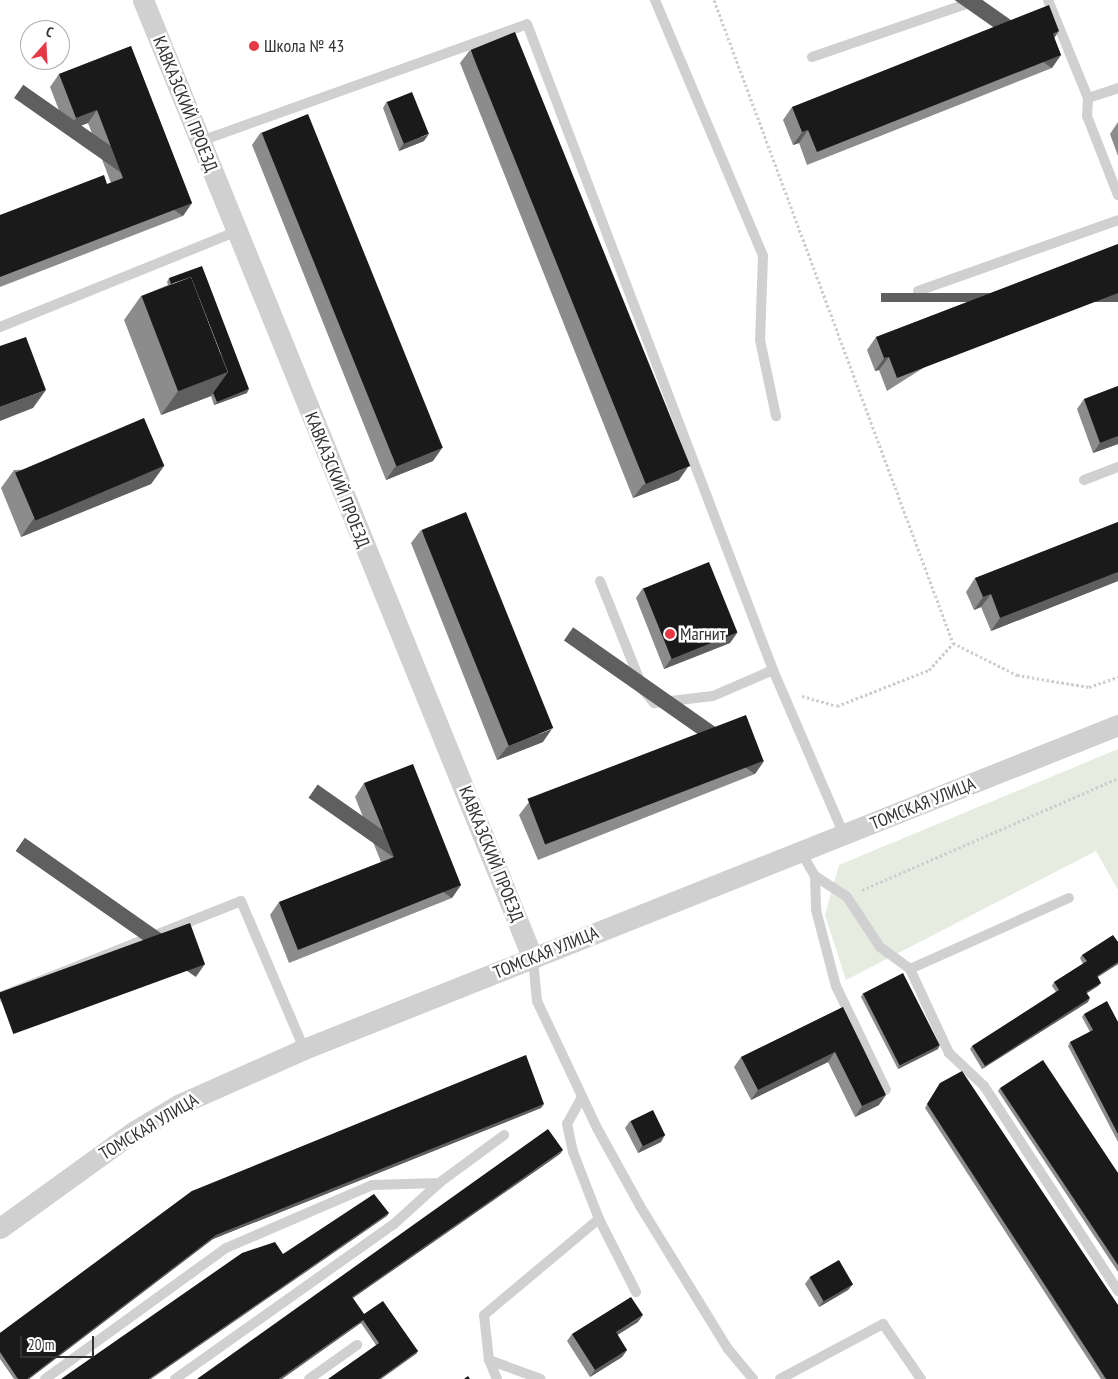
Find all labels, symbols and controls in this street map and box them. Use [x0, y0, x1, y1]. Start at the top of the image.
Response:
north arrow [20, 20, 70, 70]
text: С [44, 22, 56, 41]
street label: КАВКАЗСКИЙ ПРОЕЗД [148, 33, 222, 175]
place label: Школа № 43 [264, 35, 344, 57]
marker: Школа № 43 [248, 40, 260, 52]
street label: КАВКАЗСКИЙ ПРОЕЗД [300, 409, 374, 551]
place label: Магнит [680, 623, 725, 645]
marker: Магнит [664, 628, 676, 640]
street label: ТОМСКАЯ УЛИЦА [867, 773, 979, 835]
street label: КАВКАЗСКИЙ ПРОЕЗД [454, 783, 528, 925]
street label: ТОМСКАЯ УЛИЦА [490, 922, 602, 984]
street label: ТОМСКАЯ УЛИЦА [96, 1089, 202, 1165]
scale bar [22, 1326, 96, 1358]
text: 20 m [28, 1335, 54, 1354]

